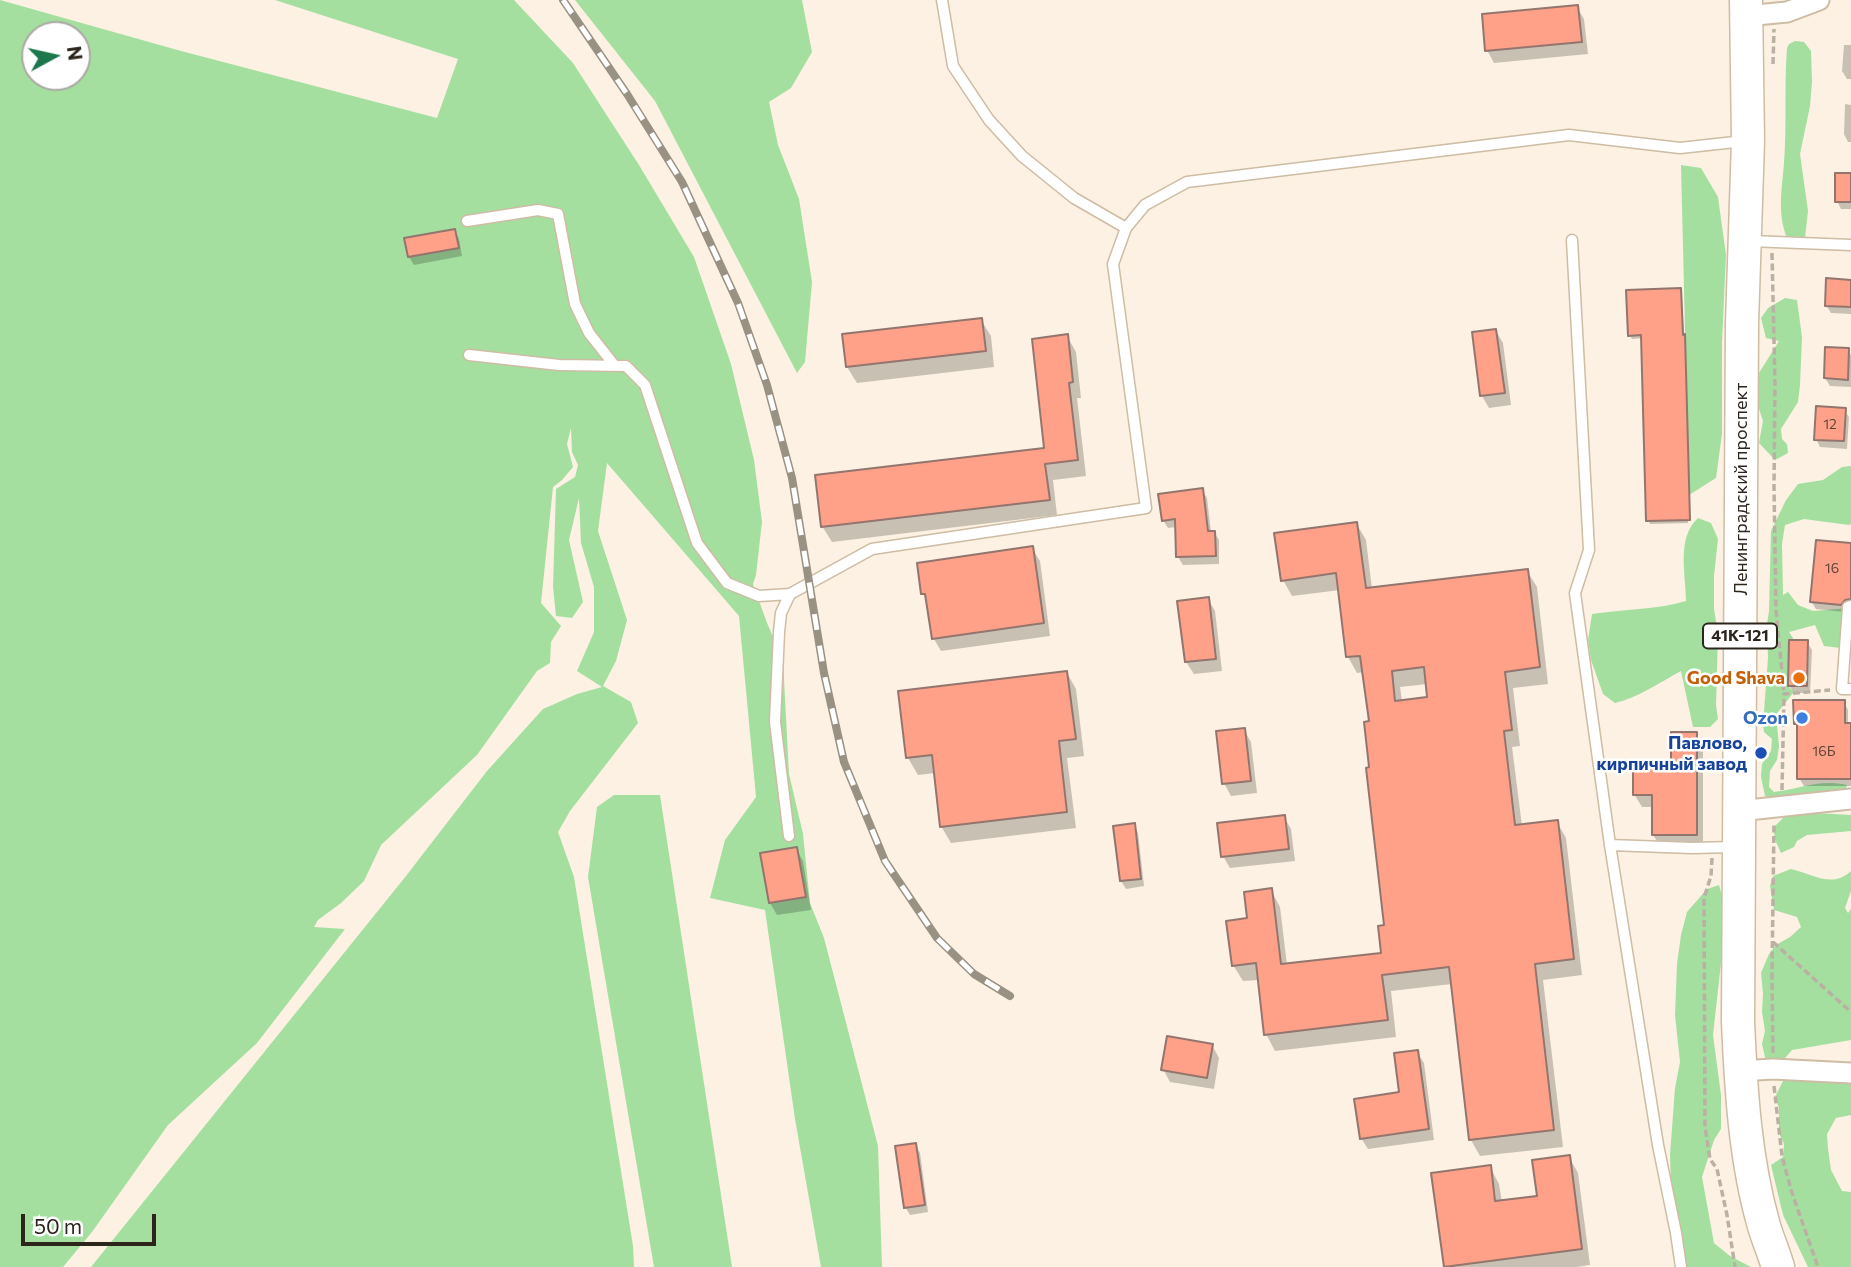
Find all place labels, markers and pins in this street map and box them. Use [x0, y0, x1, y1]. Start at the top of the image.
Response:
place label: Good Shava [1687, 667, 1785, 689]
marker: Good Shava [1791, 670, 1807, 686]
place label: Ozon [1743, 707, 1788, 729]
marker: Ozon [1794, 710, 1810, 726]
place label: Павлово, кирпичный завод [1597, 732, 1747, 774]
marker: Павлово, кирпичный завод [1753, 745, 1769, 761]

